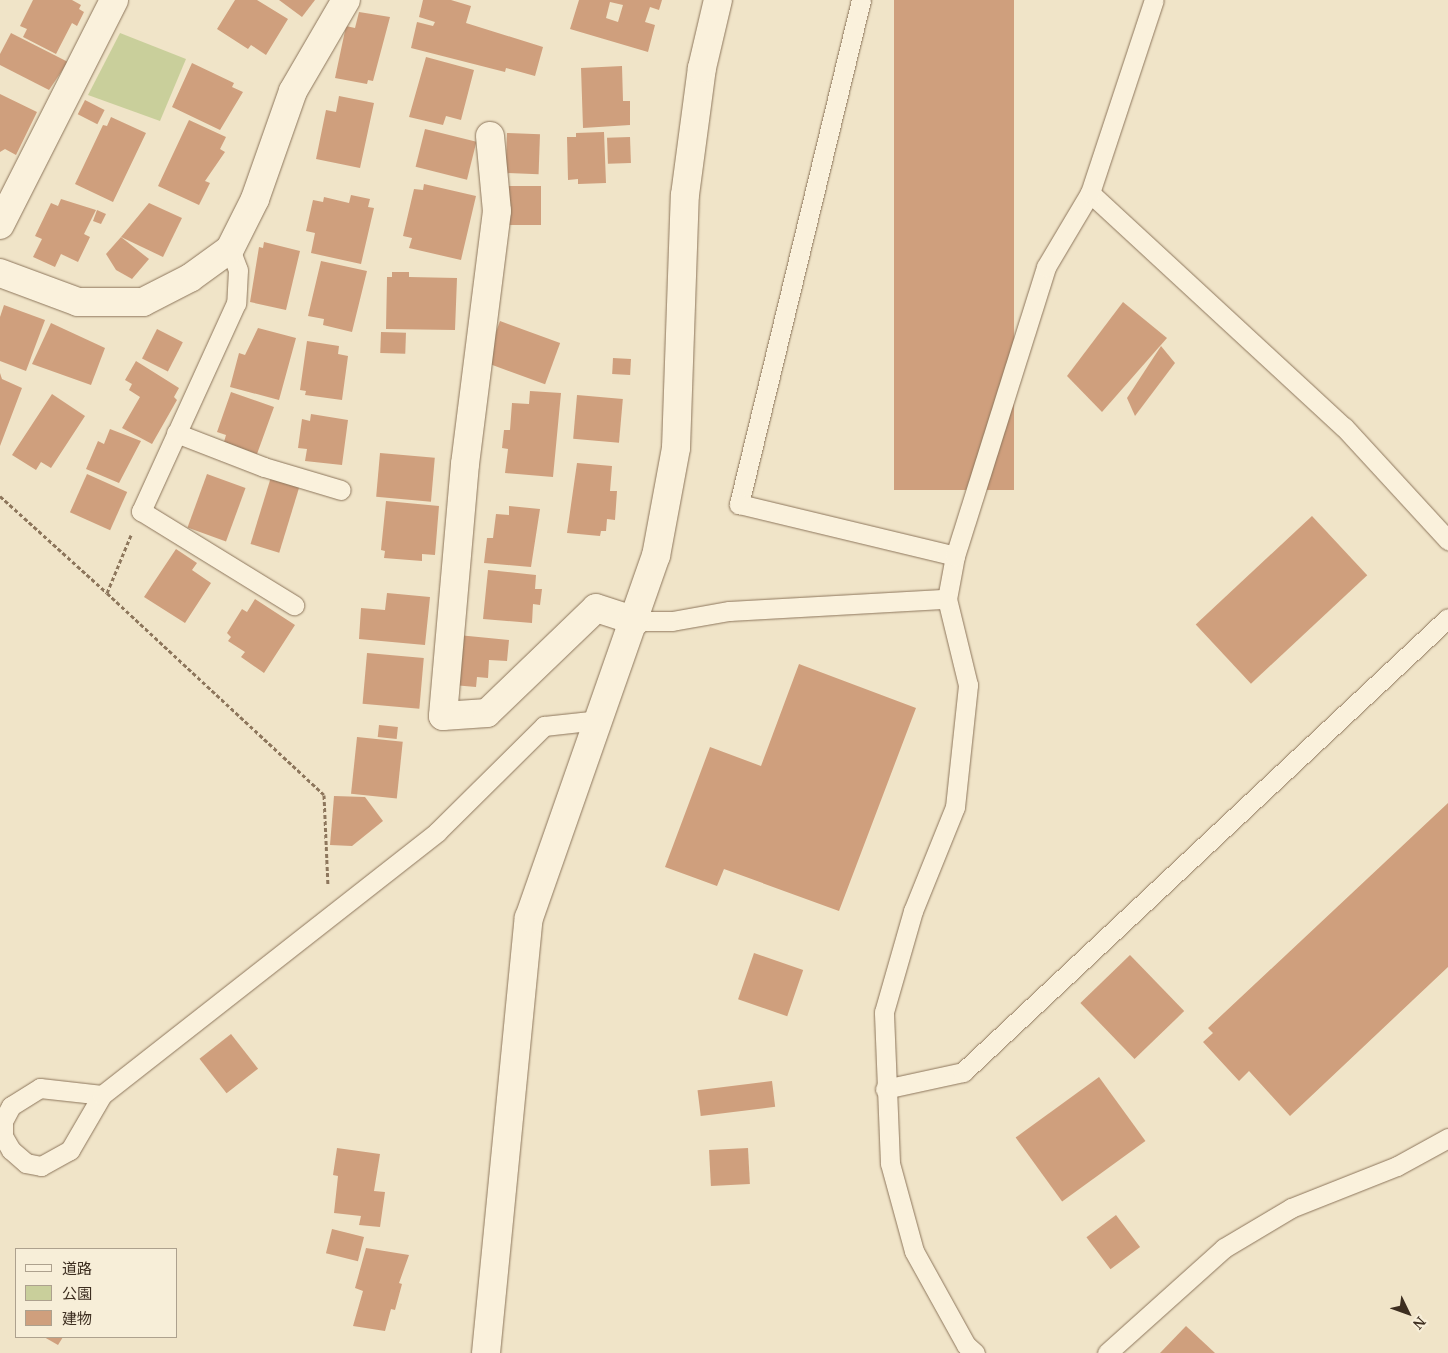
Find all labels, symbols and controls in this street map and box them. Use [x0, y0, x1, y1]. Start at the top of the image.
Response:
legend [15, 1248, 178, 1338]
text: 道路 [62, 1258, 92, 1278]
text: 公園 [62, 1283, 92, 1303]
north arrow [1383, 1288, 1433, 1338]
text: 建物 [62, 1308, 92, 1328]
text: N [1409, 1313, 1430, 1334]

